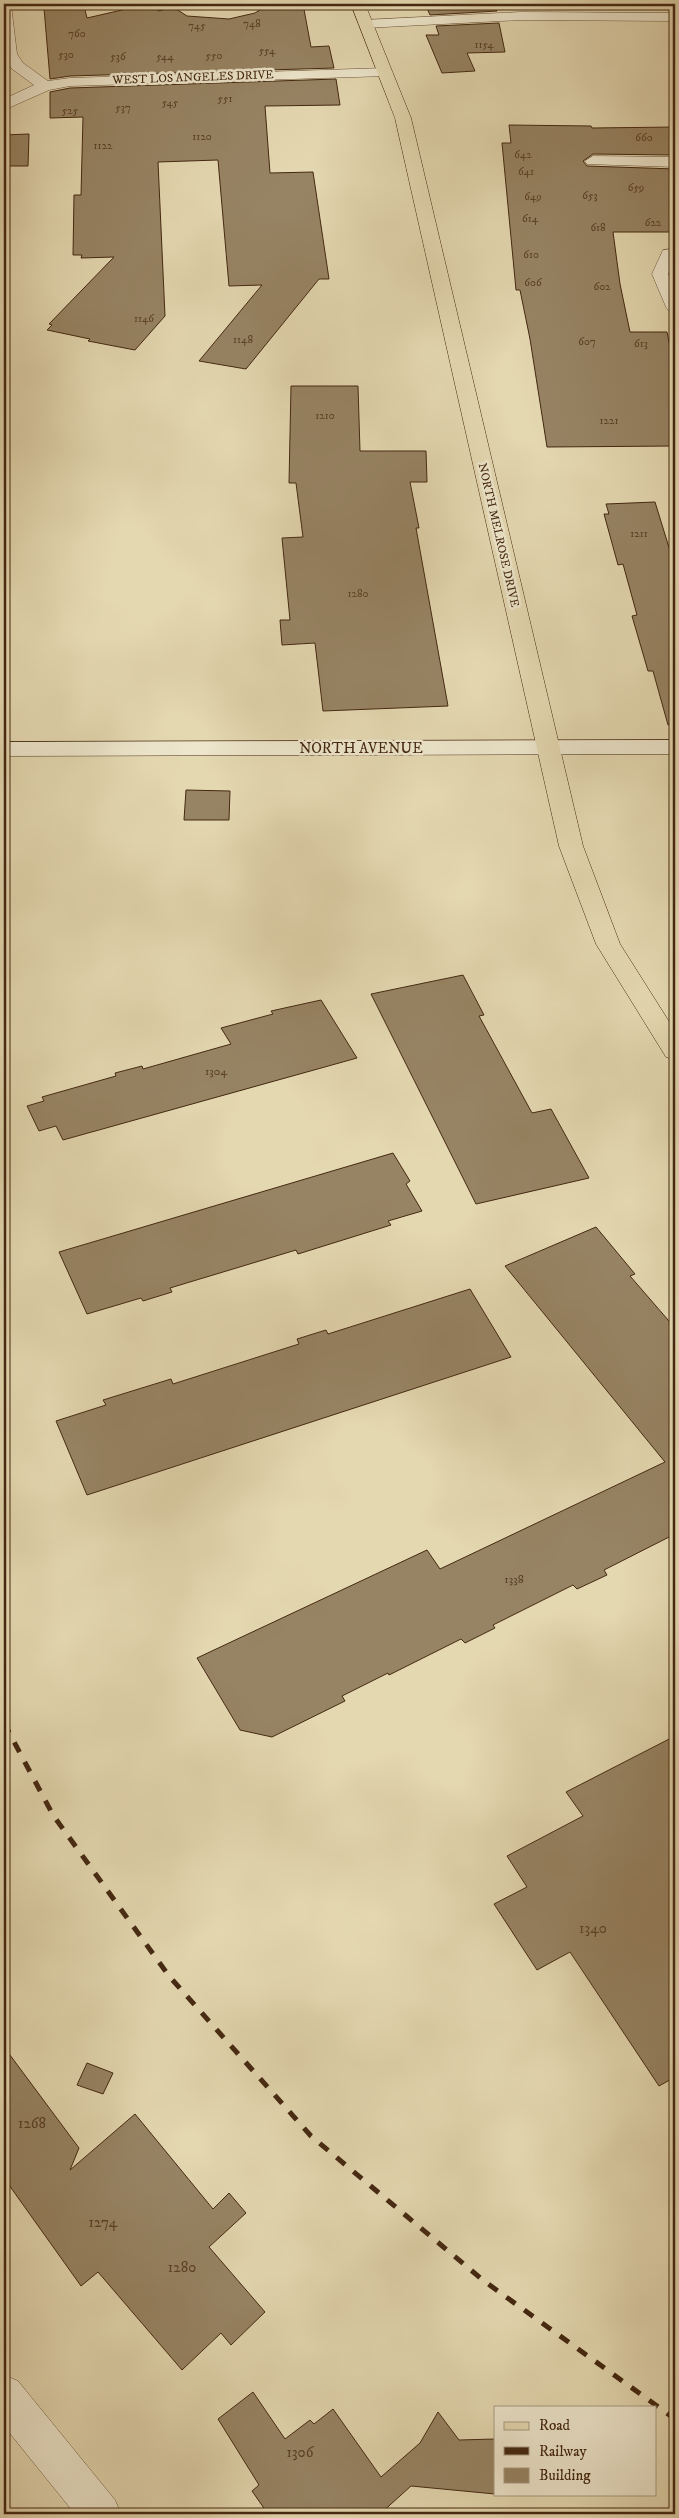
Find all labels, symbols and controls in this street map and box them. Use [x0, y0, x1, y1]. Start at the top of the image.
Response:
house number: 748 [243, 17, 261, 31]
house number: 745 [188, 19, 206, 33]
house number: 760 [68, 27, 86, 41]
house number: 1154 [474, 38, 494, 52]
house number: 554 [259, 44, 276, 58]
house number: 530 [58, 48, 74, 62]
house number: 550 [206, 49, 223, 63]
house number: 536 [110, 50, 127, 64]
house number: 544 [156, 50, 174, 64]
street label: WEST LOS ANGELES DRIVE [111, 67, 274, 88]
house number: 551 [218, 92, 232, 106]
house number: 545 [162, 96, 179, 110]
house number: 537 [115, 101, 131, 115]
house number: 525 [62, 104, 79, 118]
house number: 1120 [192, 130, 212, 144]
house number: 660 [635, 131, 653, 145]
house number: 1122 [94, 139, 113, 153]
house number: 642 [514, 148, 532, 162]
house number: 641 [518, 165, 534, 179]
house number: 659 [628, 181, 644, 195]
house number: 653 [582, 189, 598, 203]
house number: 649 [524, 190, 542, 204]
house number: 614 [522, 212, 539, 226]
house number: 622 [645, 216, 662, 230]
house number: 618 [590, 221, 606, 235]
house number: 610 [523, 248, 539, 262]
house number: 606 [524, 276, 543, 290]
house number: 602 [593, 280, 611, 294]
house number: 1146 [134, 312, 155, 326]
house number: 1148 [233, 333, 253, 347]
house number: 607 [578, 335, 596, 349]
house number: 613 [634, 337, 648, 351]
house number: 1210 [315, 409, 335, 423]
house number: 1221 [600, 414, 618, 428]
street label: NORTH MELROSE DRIVE [475, 462, 523, 609]
house number: 1211 [630, 527, 648, 541]
house number: 1280 [348, 587, 369, 601]
street label: NORTH AVENUE [299, 739, 423, 758]
house number: 1304 [205, 1064, 228, 1079]
house number: 1338 [504, 1572, 524, 1587]
house number: 1340 [579, 1919, 607, 1938]
house number: 1268 [18, 2114, 46, 2133]
house number: 1274 [89, 2213, 118, 2232]
house number: 1280 [168, 2258, 196, 2277]
legend [494, 2406, 656, 2496]
text: Road [539, 2416, 571, 2435]
text: Railway [539, 2442, 587, 2461]
house number: 1306 [287, 2443, 315, 2462]
text: Building [539, 2466, 591, 2485]

